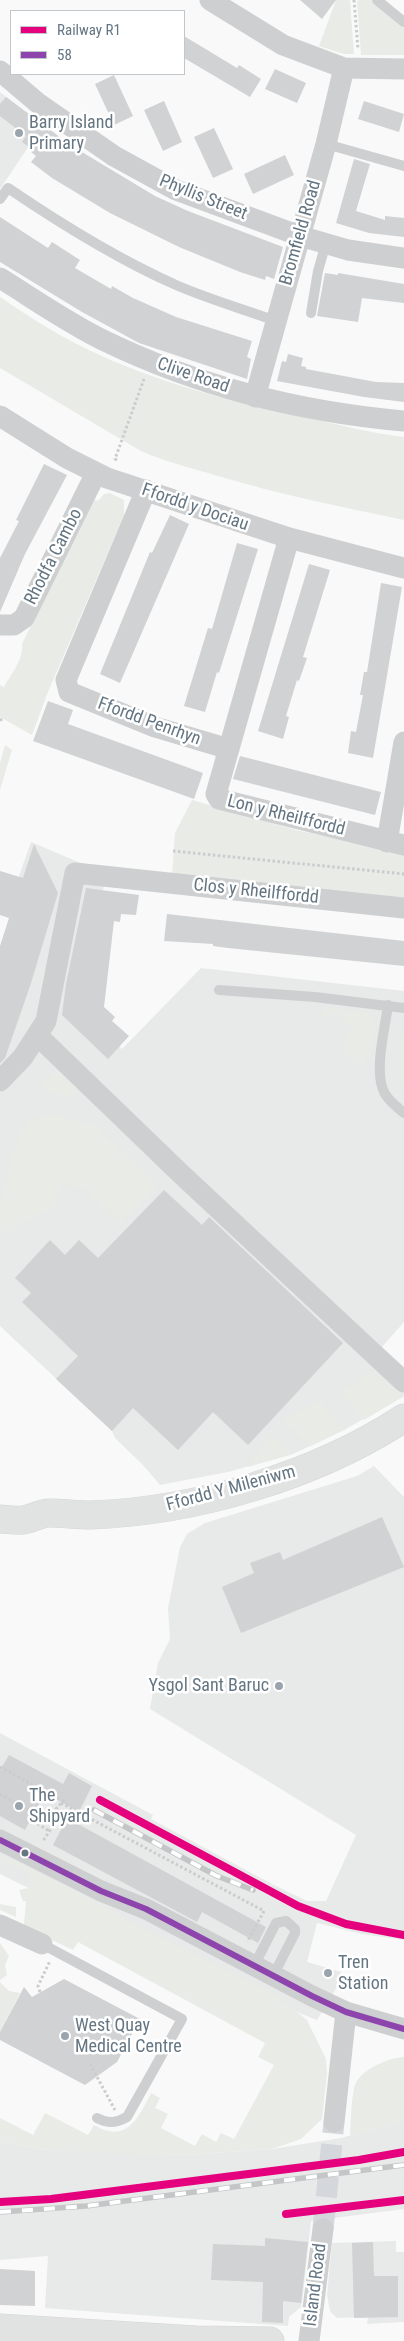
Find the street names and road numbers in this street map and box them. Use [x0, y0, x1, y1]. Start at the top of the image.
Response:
street label: Phyllis Street [156, 171, 250, 225]
street label: Bromfield Road [276, 178, 326, 288]
street label: Clive Road [154, 354, 232, 398]
street label: Ffordd y Dociau [139, 480, 251, 536]
street label: Rhodfa Cambo [21, 505, 87, 609]
street label: Ffordd Penrhyn [95, 693, 203, 751]
street label: Lon y Rheilffordd [225, 791, 347, 841]
street label: Clos y Rheilffordd [192, 875, 320, 909]
street label: Ffordd Y Mileniwm [164, 1461, 298, 1517]
street label: Island Road [300, 2242, 332, 2328]

